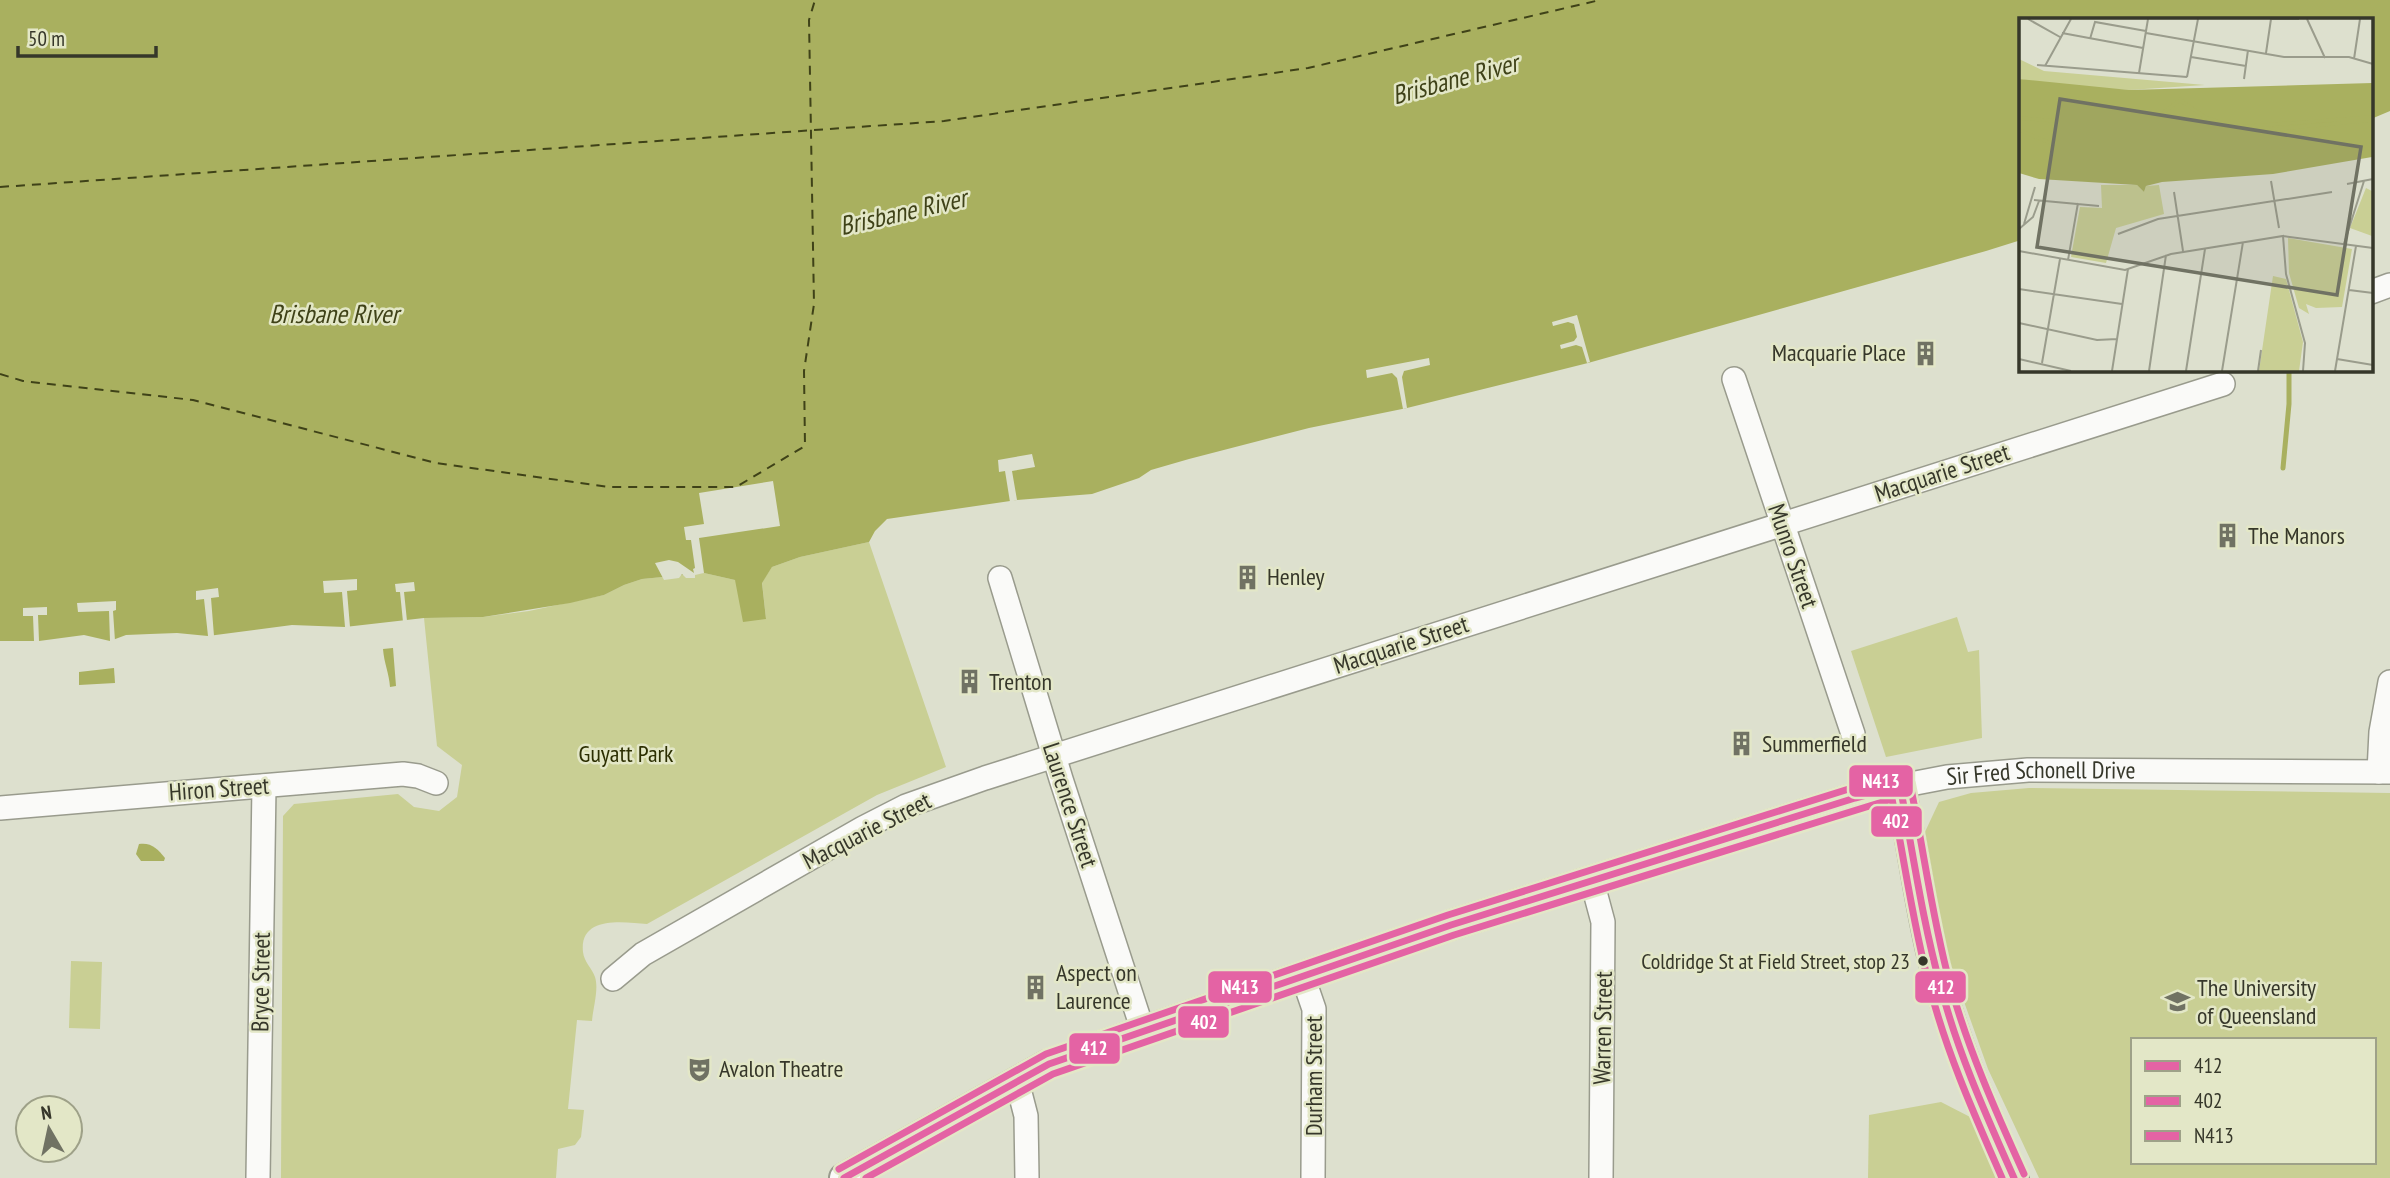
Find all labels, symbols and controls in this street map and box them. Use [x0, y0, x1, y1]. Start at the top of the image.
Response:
scale bar [18, 14, 156, 58]
inset map [2019, 18, 2372, 371]
text: 50 m [28, 25, 65, 52]
water label: Brisbane River [1388, 45, 1525, 111]
water label: Brisbane River [836, 180, 973, 242]
water label: Brisbane River [269, 297, 402, 330]
place label: Macquarie Place [1772, 337, 1906, 368]
building icon: Macquarie Place [1912, 339, 1940, 367]
street label: Macquarie Street [1871, 436, 2014, 509]
street label: Munro Street [1761, 500, 1826, 612]
place label: The Manors [2248, 520, 2345, 551]
building icon: The Manors [2214, 522, 2242, 550]
place label: Henley [1267, 561, 1324, 592]
building icon: Henley [1233, 563, 1261, 591]
street label: Macquarie Street [1330, 608, 1473, 681]
place label: Trenton [989, 666, 1052, 697]
building icon: Trenton [955, 668, 983, 696]
place label: Summerfield [1762, 728, 1867, 759]
building icon: Summerfield [1728, 730, 1756, 758]
park label: Guyatt Park [579, 738, 674, 769]
street label: Laurence Street [1036, 738, 1105, 872]
street label: Sir Fred Schonell Drive [1945, 754, 2136, 792]
line badge: N413 [1848, 764, 1914, 798]
text: N413 [1862, 769, 1900, 793]
street label: Hiron Street [168, 770, 270, 807]
street label: Macquarie Street [797, 785, 936, 876]
line badge: 402 [1870, 805, 1923, 838]
text: 402 [1882, 809, 1910, 833]
street label: Bryce Street [244, 931, 277, 1032]
place label: Coldridge St at Field Street, stop 23 [1641, 947, 1910, 975]
marker: Coldridge St at Field Street, stop 23 [1916, 954, 1930, 968]
place label: Aspect on Laurence [1056, 957, 1137, 1016]
line badge: N413 [1207, 970, 1273, 1004]
line badge: 412 [1914, 970, 1967, 1004]
street label: Warren Street [1586, 971, 1619, 1085]
place label: The University of Queensland [2197, 972, 2316, 1031]
building icon: Aspect on Laurence [1022, 973, 1050, 1001]
text: N413 [1221, 975, 1259, 999]
text: 412 [1927, 975, 1955, 999]
school or university icon: The University of Queensland [2163, 988, 2191, 1016]
line badge: 402 [1177, 1005, 1230, 1039]
text: 402 [1190, 1010, 1218, 1034]
street label: Durham Street [1298, 1016, 1329, 1136]
line badge: 412 [1068, 1032, 1121, 1065]
text: 412 [1080, 1036, 1108, 1060]
legend [2131, 1038, 2376, 1164]
text: 412 [2194, 1052, 2222, 1079]
place label: Avalon Theatre [719, 1053, 843, 1084]
theatre icon: Avalon Theatre [685, 1055, 713, 1083]
text: 402 [2194, 1087, 2222, 1114]
north arrow [14, 1094, 84, 1164]
text: N [39, 1100, 53, 1125]
text: N413 [2194, 1122, 2234, 1149]

